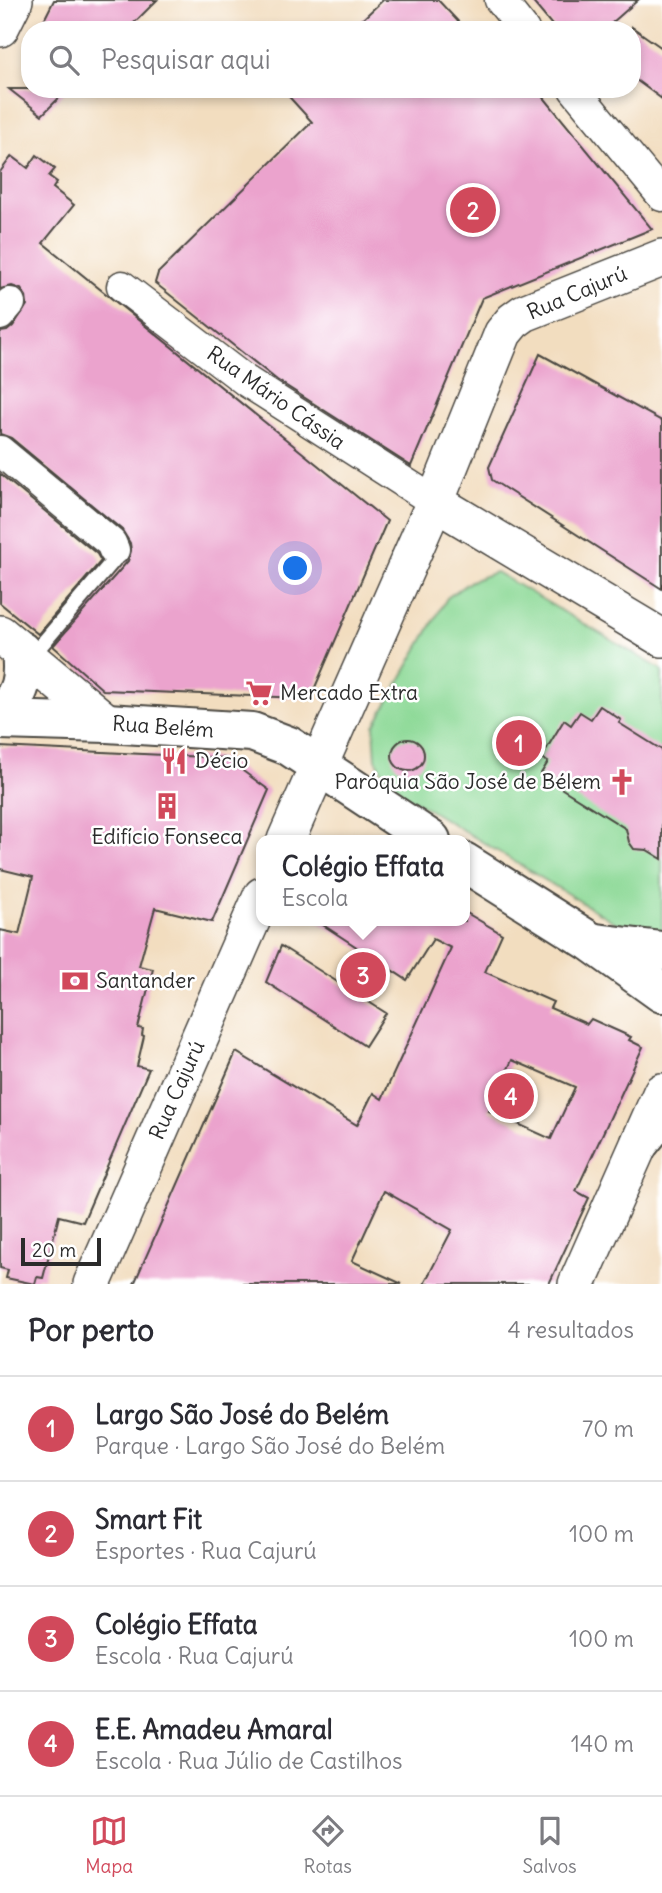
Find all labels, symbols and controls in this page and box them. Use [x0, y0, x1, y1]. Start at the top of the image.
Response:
search box [21, 21, 641, 98]
icon: search [45, 41, 83, 79]
text: Pesquisar aqui [101, 43, 270, 76]
pin: 2 [450, 184, 496, 236]
street label: Rua Cajurú [523, 259, 631, 326]
street label: Rua Mário Cássia [202, 340, 351, 455]
your location [278, 551, 312, 585]
supermarket icon: Mercado Extra [244, 678, 274, 708]
place label: Mercado Extra [280, 679, 418, 706]
street label: Rua Belém [111, 709, 215, 744]
pin: 1 [496, 717, 542, 769]
restaurant icon: Décio [159, 746, 189, 776]
place label: Décio [195, 747, 248, 774]
church icon: Paróquia São José de Bélem [607, 767, 637, 797]
place label: Paróquia São José de Bélem [334, 768, 601, 795]
building icon: Edifício Fonseca [152, 791, 182, 821]
place label: Edifício Fonseca [91, 823, 243, 850]
popup [256, 835, 470, 926]
text: Colégio Effata [282, 850, 444, 883]
text: Escola [282, 883, 348, 912]
pin: 3 [340, 949, 386, 1001]
bank icon: Santander [60, 966, 90, 996]
place label: Santander [96, 967, 195, 994]
street label: Rua Cajurú [143, 1036, 210, 1144]
pin: 4 [488, 1070, 534, 1122]
scale bar [21, 1235, 102, 1267]
text: 20 m [32, 1238, 76, 1262]
text: Por perto [28, 1311, 154, 1349]
text: 4 resultados [507, 1315, 634, 1344]
text: Largo São José do Belém [95, 1398, 389, 1431]
text: 1 [46, 1414, 56, 1443]
text: 70 m [582, 1414, 634, 1443]
text: Parque · Largo São José do Belém [95, 1431, 445, 1460]
text: Smart Fit [95, 1503, 202, 1536]
text: 2 [45, 1519, 57, 1548]
text: 100 m [569, 1519, 634, 1548]
text: Esportes · Rua Cajurú [95, 1536, 317, 1565]
text: Colégio Effata [95, 1608, 258, 1641]
text: 3 [44, 1624, 58, 1653]
text: 100 m [569, 1624, 634, 1653]
text: Escola · Rua Cajurú [95, 1641, 294, 1670]
text: E.E. Amadeu Amaral [95, 1713, 333, 1746]
text: 4 [44, 1729, 58, 1758]
text: 140 m [571, 1729, 634, 1758]
text: Escola · Rua Júlio de Castilhos [95, 1746, 403, 1775]
tab: Mapa [85, 1812, 133, 1878]
tab: Rotas [304, 1812, 352, 1878]
tab: Salvos [523, 1812, 577, 1878]

